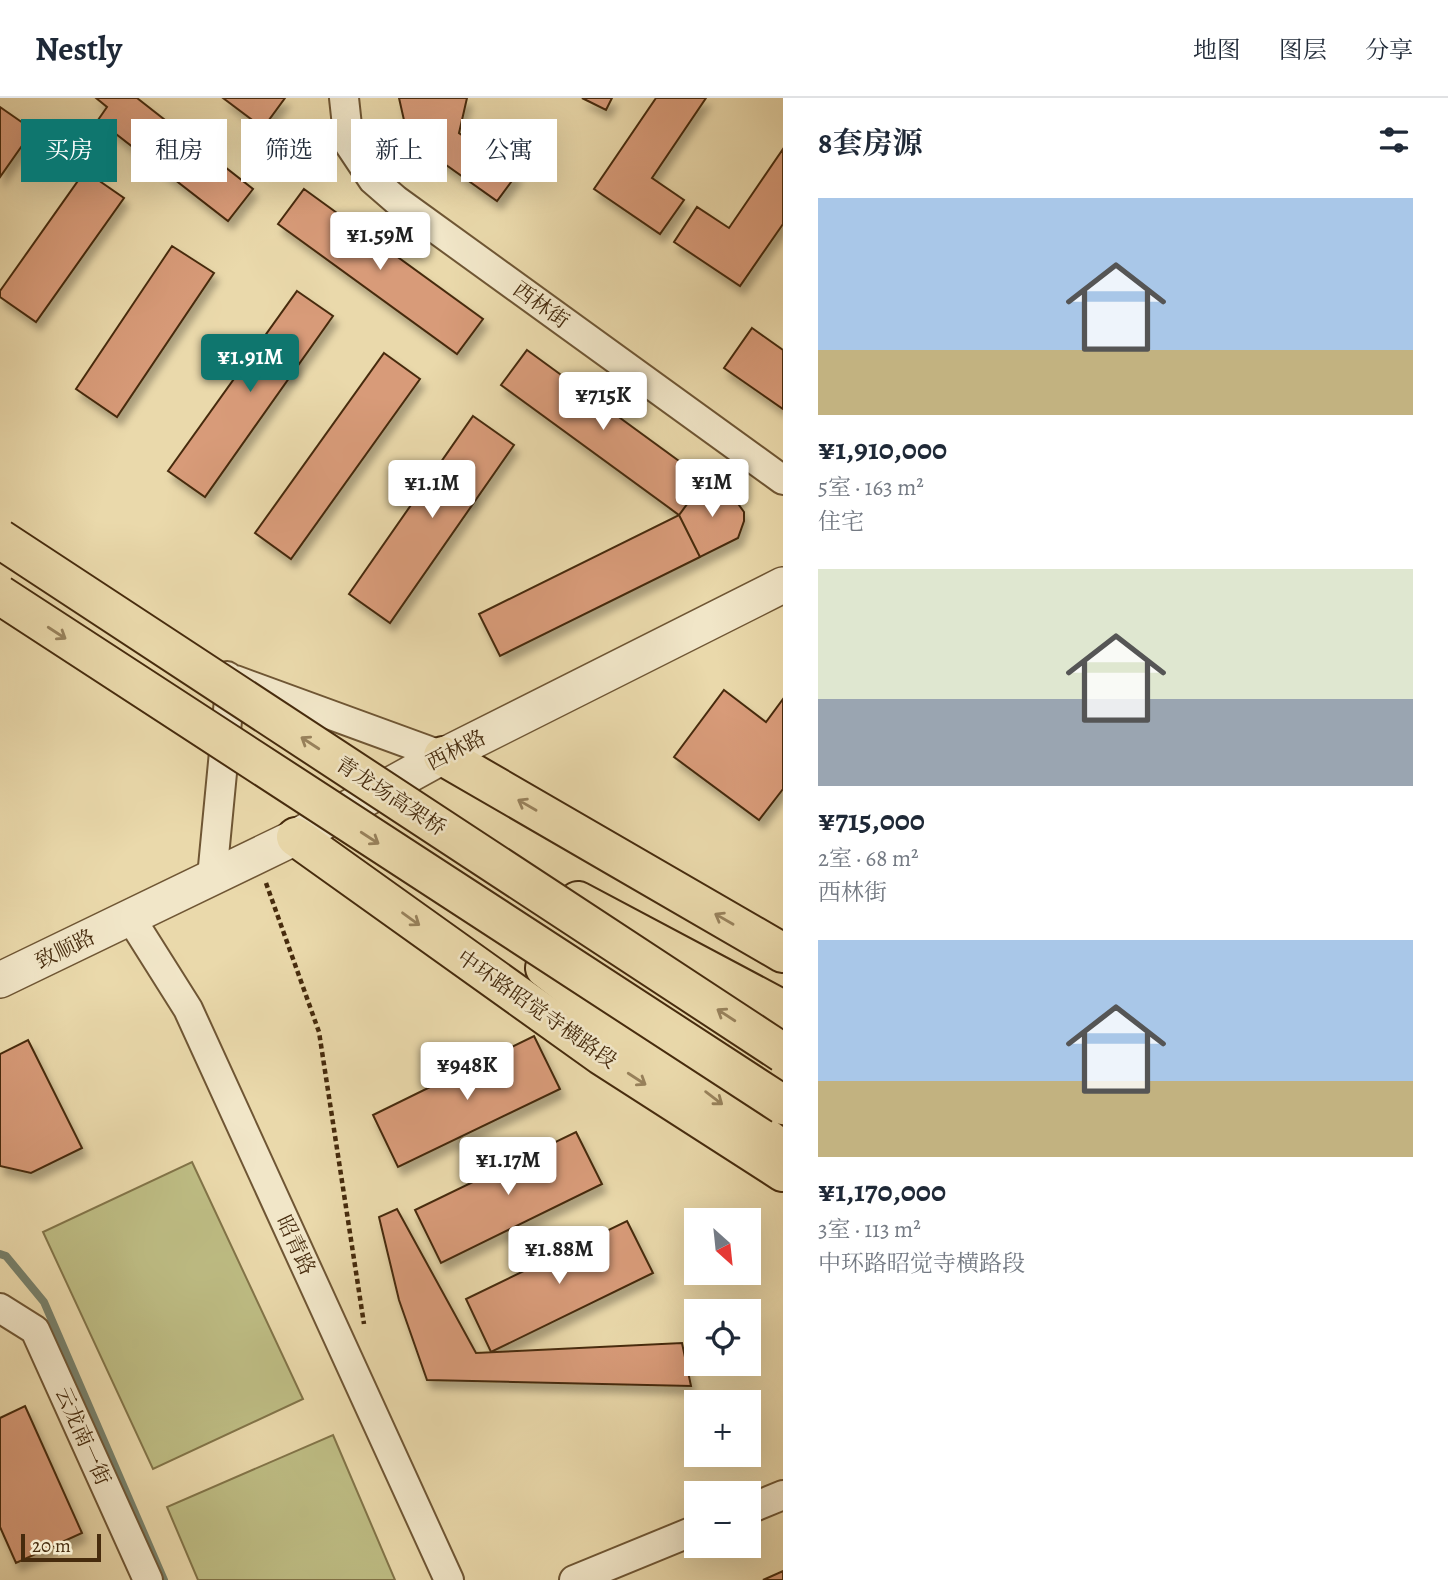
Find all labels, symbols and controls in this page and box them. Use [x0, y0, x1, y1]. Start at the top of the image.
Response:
text: Nestly [35, 26, 122, 71]
text: 地图 [1193, 34, 1241, 66]
text: 图层 [1279, 34, 1327, 66]
text: 分享 [1365, 34, 1413, 66]
chip: 买房 [21, 119, 117, 182]
chip: 租房 [131, 119, 227, 182]
chip: 筛选 [241, 119, 337, 182]
chip: 新上 [351, 119, 447, 182]
chip: 公寓 [461, 119, 557, 182]
icon: filters [1375, 121, 1413, 159]
text: 8套房源 [818, 123, 922, 163]
pin: ¥1.59M [323, 212, 437, 272]
text: ¥1.59M [346, 219, 414, 250]
icon: home [1053, 244, 1179, 370]
street label: 西林街 [507, 275, 575, 335]
pin: ¥1.91M [193, 334, 307, 394]
text: ¥1.91M [217, 341, 283, 372]
pin: ¥715K [554, 372, 652, 432]
text: ¥715K [575, 379, 631, 410]
text: ¥1,910,000 [818, 429, 947, 469]
pin: ¥1.1M [383, 460, 481, 520]
pin: ¥1M [678, 460, 746, 519]
text: ¥1M [692, 466, 732, 497]
text: ¥1.1M [404, 467, 460, 498]
text: 5室 · 163 m² [818, 472, 924, 503]
text: 住宅 [818, 506, 864, 537]
icon: home [1053, 615, 1179, 741]
one-way arrow [47, 625, 66, 640]
street label: 西林路 [422, 723, 490, 777]
one-way arrow [301, 735, 321, 749]
street label: 青龙场高架桥 [331, 750, 451, 842]
one-way arrow [518, 797, 538, 811]
text: ¥715,000 [818, 800, 925, 840]
one-way arrow [360, 831, 379, 846]
text: 2室 · 68 m² [818, 843, 919, 874]
text: 西林街 [818, 877, 887, 908]
one-way arrow [401, 912, 420, 926]
one-way arrow [715, 912, 735, 926]
street label: 致顺路 [31, 923, 99, 975]
street label: 中环路昭觉寺横路段 [452, 943, 622, 1075]
icon: home [1053, 986, 1179, 1112]
one-way arrow [717, 1008, 736, 1022]
pin: ¥948K [418, 1042, 516, 1102]
text: ¥948K [437, 1049, 497, 1080]
one-way arrow [627, 1072, 646, 1086]
one-way arrow [705, 1090, 724, 1105]
pin: ¥1.17M [451, 1138, 565, 1197]
text: ¥1.17M [475, 1144, 541, 1175]
text: ¥1,170,000 [818, 1171, 946, 1211]
north arrow [684, 1208, 761, 1284]
map controls [684, 1208, 761, 1558]
street label: 昭青路 [270, 1211, 322, 1279]
text: 3室 · 113 m² [818, 1214, 921, 1245]
pin: ¥1.88M [502, 1226, 616, 1286]
text: ¥1.88M [524, 1233, 594, 1264]
text: 中环路昭觉寺横路段 [818, 1248, 1025, 1279]
button: locate [684, 1299, 761, 1376]
street label: 云龙南一街 [49, 1382, 117, 1490]
button: + [684, 1390, 761, 1467]
button: − [684, 1481, 761, 1558]
scale bar [21, 1531, 102, 1563]
text: 20 m [32, 1533, 71, 1559]

